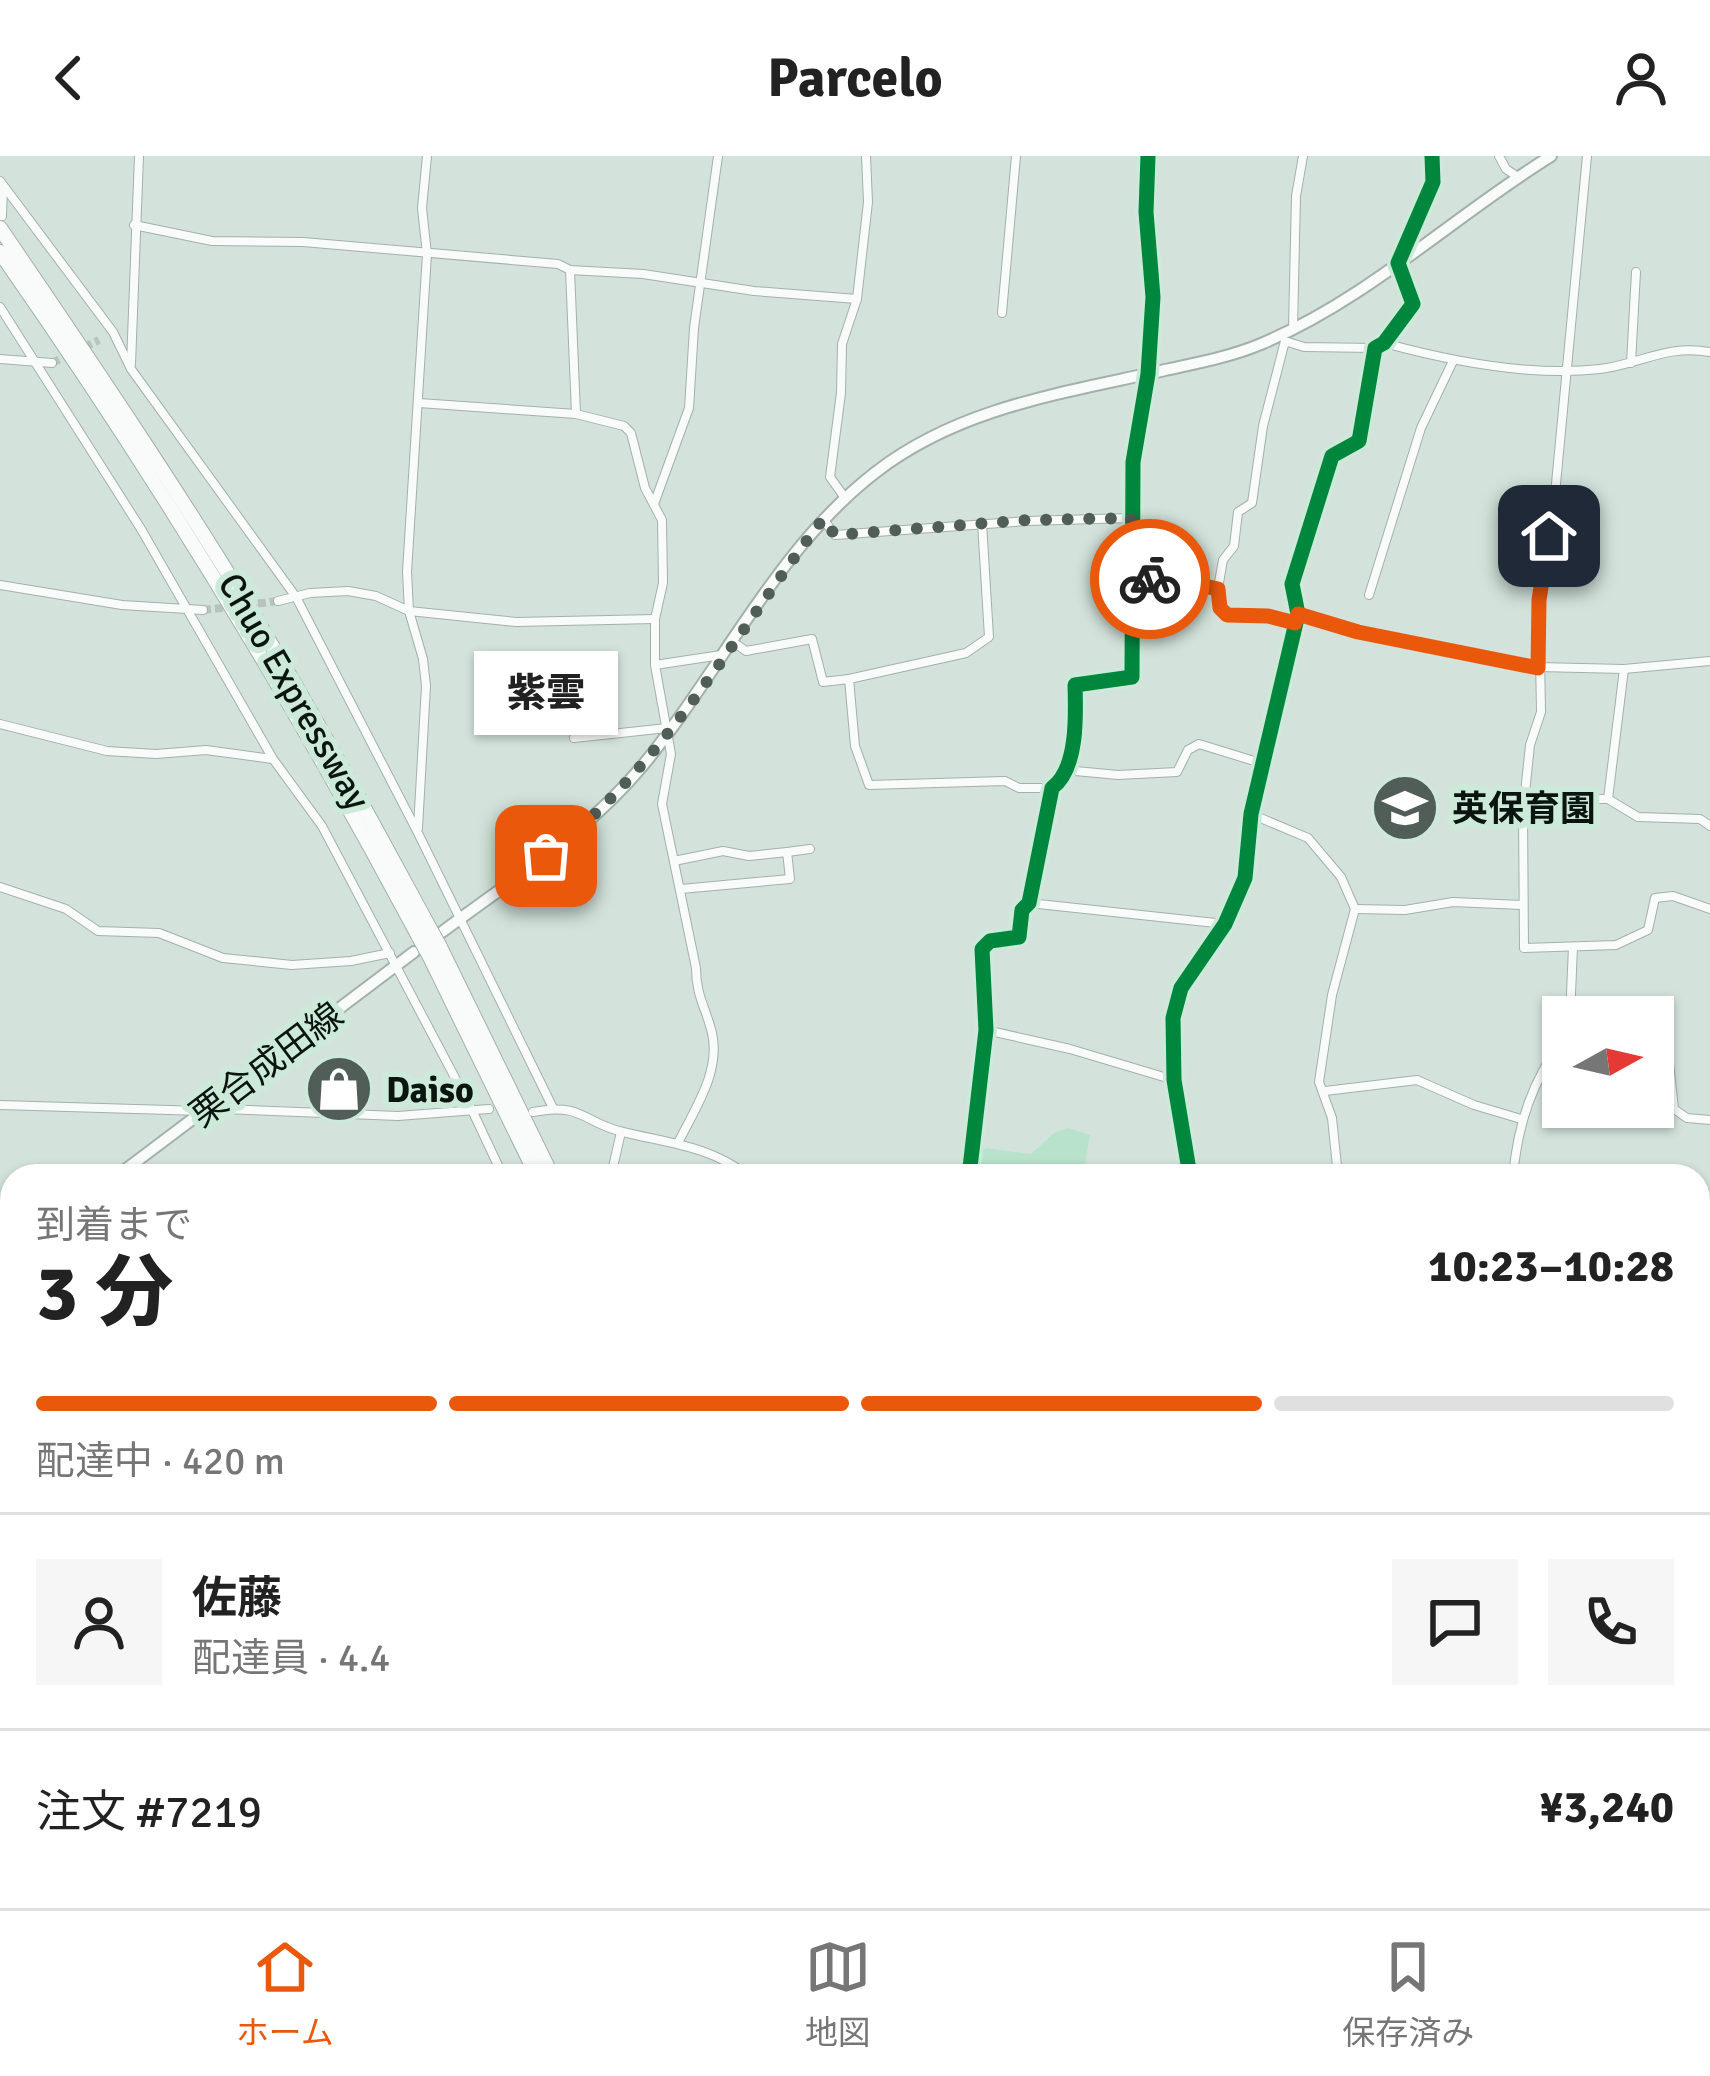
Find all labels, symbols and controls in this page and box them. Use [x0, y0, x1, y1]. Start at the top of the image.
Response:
icon: back [36, 45, 102, 111]
text: Parcelo [767, 45, 943, 112]
icon: person [1608, 45, 1674, 111]
pin [1498, 485, 1600, 587]
icon: home [1516, 503, 1582, 569]
courier [1090, 519, 1210, 639]
icon: bike [1117, 546, 1183, 612]
street label: Chuo Expressway [208, 565, 380, 818]
callout: 紫雲 [474, 652, 618, 736]
text: 紫雲 [507, 669, 585, 717]
school or university icon: 英保育園 [1370, 773, 1440, 843]
place label: 英保育園 [1452, 787, 1596, 832]
pin [495, 805, 597, 907]
icon: bag [513, 823, 579, 889]
street label: 栗合成田線 [181, 993, 352, 1137]
north arrow [1542, 996, 1674, 1128]
map controls [1542, 996, 1674, 1128]
shop icon: Daiso [304, 1054, 374, 1124]
place label: Daiso [386, 1068, 474, 1113]
text: 到着まで [36, 1201, 192, 1249]
text: 10:23–10:28 [1428, 1239, 1674, 1294]
text: 3 分 [36, 1246, 173, 1342]
text: 配達中 · 420 m [36, 1437, 285, 1485]
button: person [36, 1559, 162, 1685]
button: chat [1392, 1559, 1518, 1685]
button: phone [1548, 1559, 1674, 1685]
text: 佐藤 [192, 1571, 282, 1626]
text: 配達員 · 4.4 [192, 1634, 390, 1682]
text: ¥3,240 [1539, 1780, 1674, 1835]
text: 注文 #7219 [36, 1785, 262, 1840]
tab: ホーム [236, 1934, 334, 2054]
tab: 地図 [805, 1934, 871, 2054]
tab: 保存済み [1342, 1934, 1474, 2054]

